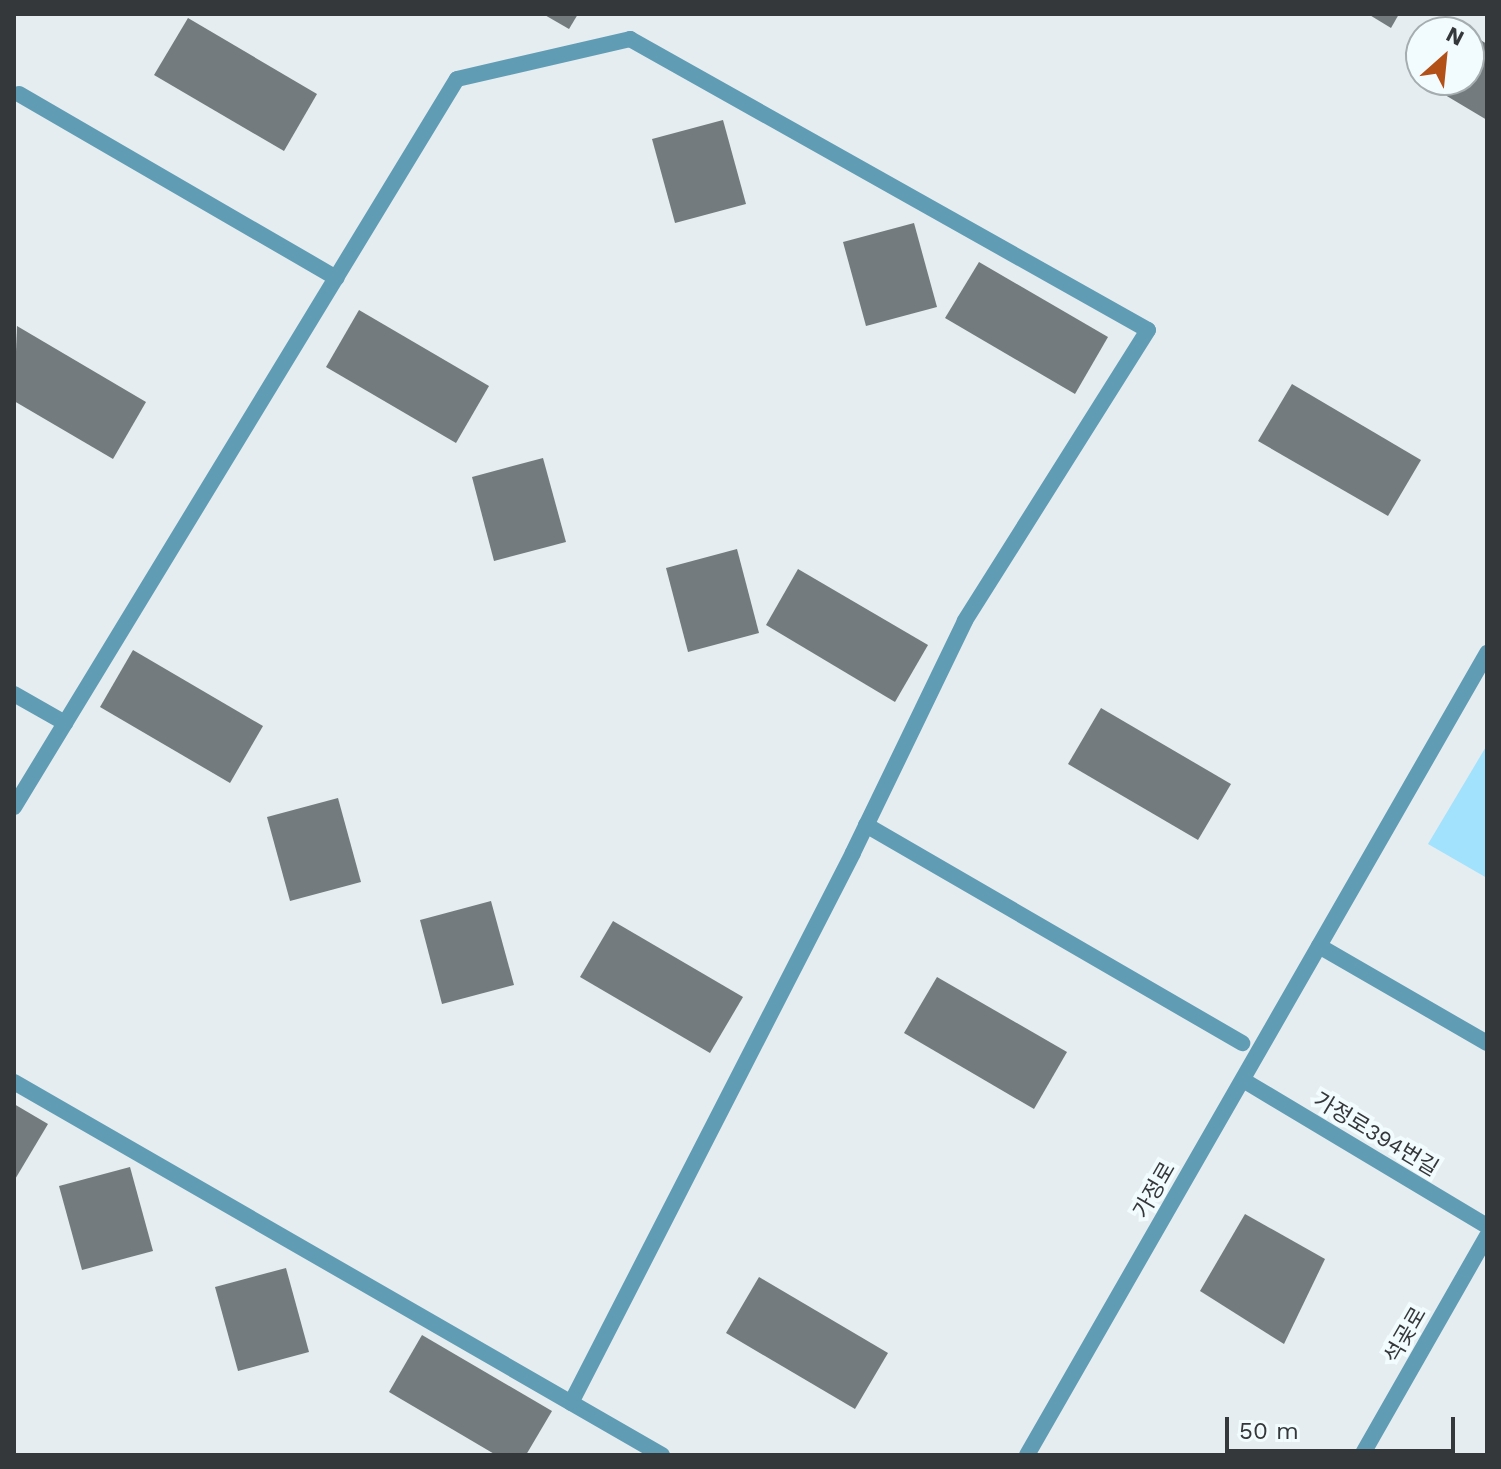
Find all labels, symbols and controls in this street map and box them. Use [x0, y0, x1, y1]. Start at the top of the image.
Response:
north arrow [1405, 16, 1485, 96]
text: N [1442, 21, 1468, 51]
street label: 가정로394번길 [1309, 1086, 1443, 1182]
street label: 가정로 [1127, 1157, 1181, 1223]
street label: 석곶로 [1378, 1302, 1432, 1368]
scale bar [1229, 1401, 1459, 1451]
text: 50 m [1239, 1417, 1299, 1445]

